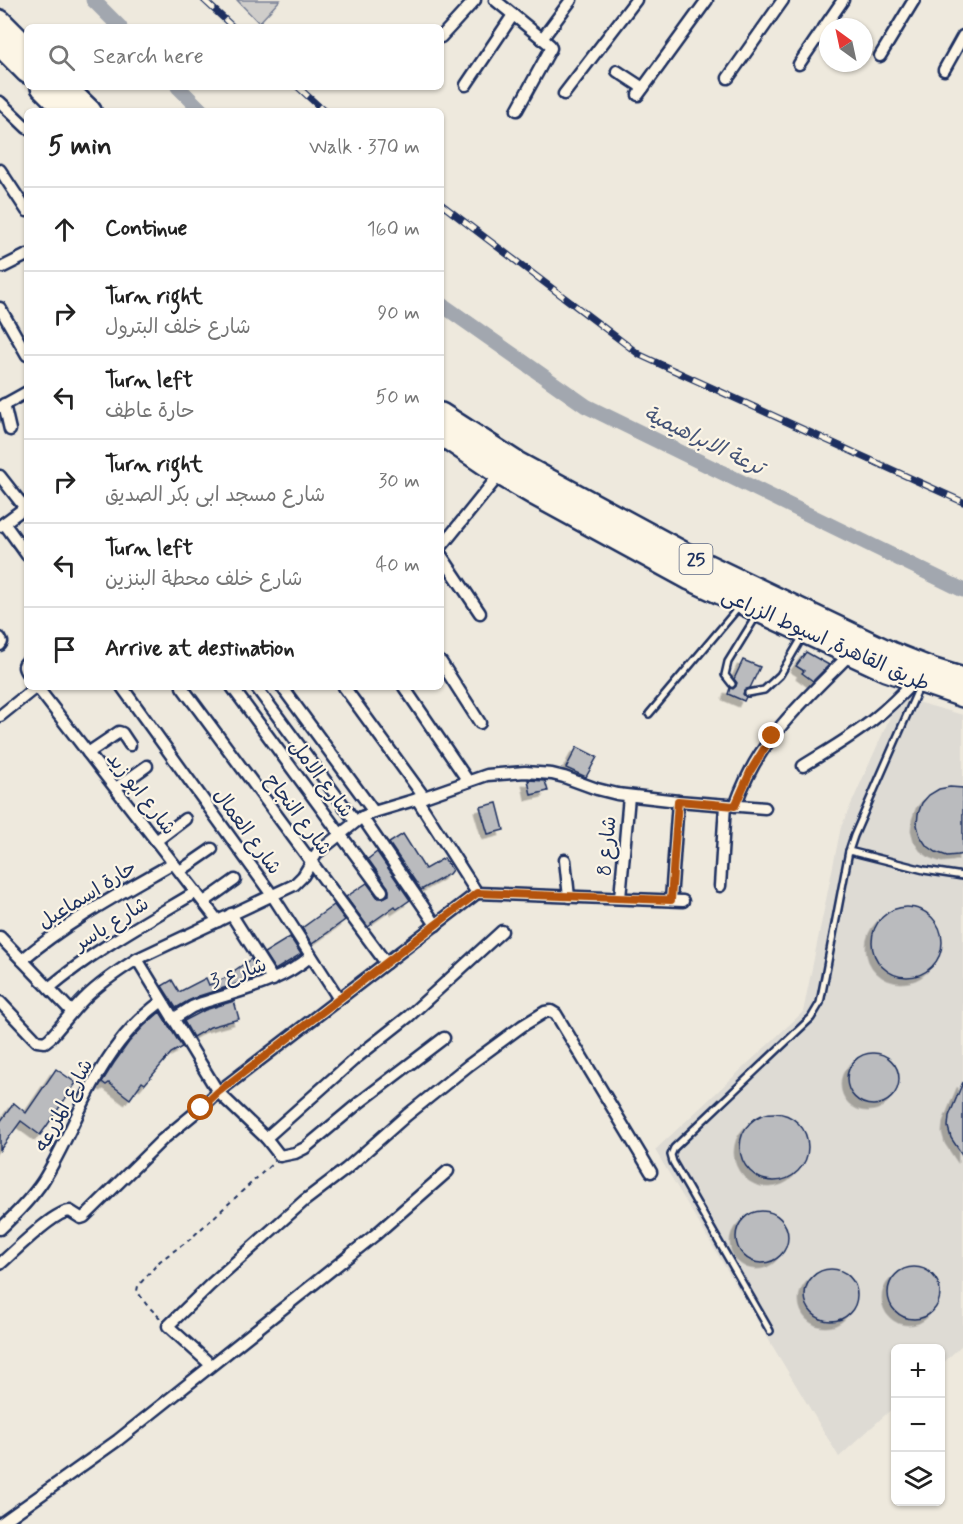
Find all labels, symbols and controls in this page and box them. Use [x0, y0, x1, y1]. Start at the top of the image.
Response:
north arrow [819, 18, 873, 72]
search box [24, 24, 444, 90]
icon: search [45, 41, 78, 74]
text: Search here [93, 43, 204, 71]
text: 5 min [48, 130, 112, 164]
text: Walk · 370 m [309, 134, 420, 161]
icon: ahead [48, 213, 81, 246]
text: Continue [105, 215, 187, 243]
text: 160 m [367, 216, 420, 243]
text: Turn right [105, 283, 203, 311]
icon: right [48, 297, 81, 330]
text: 90 m [377, 300, 420, 327]
text: شارع خلف البترول [105, 314, 251, 341]
text: Turn left [105, 367, 193, 395]
icon: left [48, 381, 81, 414]
text: 50 m [375, 384, 420, 411]
text: حارة عاطف [105, 398, 195, 425]
water label: ترعة الابراهيمية [639, 400, 772, 484]
text: Turn right [105, 451, 203, 479]
icon: right [48, 465, 81, 498]
text: 30 m [378, 468, 420, 495]
text: شارع مسجد ابى بكر الصديق [105, 482, 325, 509]
text: Turn left [105, 535, 193, 563]
road number: 25 [680, 544, 712, 574]
icon: left [48, 549, 81, 582]
text: 40 m [376, 552, 420, 579]
text: شارع خلف محطة البنزين [105, 566, 302, 593]
street label: طريق القاهرة, اسيوط الزراعى [717, 582, 934, 698]
icon: arrive [48, 633, 81, 666]
text: Arrive at destination [105, 635, 295, 663]
route end [758, 722, 784, 748]
street label: شارع الامل [282, 734, 359, 824]
street label: شارع ابو زيد [100, 747, 182, 841]
street label: شارع النجاح [258, 768, 337, 861]
street label: شارع العمال [206, 783, 287, 881]
street label: شارع 8 [591, 815, 624, 877]
street label: حارة اسماعيل [33, 854, 142, 936]
street label: شارع ياسر [67, 891, 154, 959]
street label: شارع 3 [207, 952, 270, 995]
street label: شارع المزرعه [29, 1055, 100, 1157]
route start [187, 1094, 213, 1120]
map controls [891, 1344, 945, 1506]
button: + [891, 1344, 945, 1398]
button: − [891, 1398, 945, 1452]
button: layers [891, 1452, 945, 1506]

